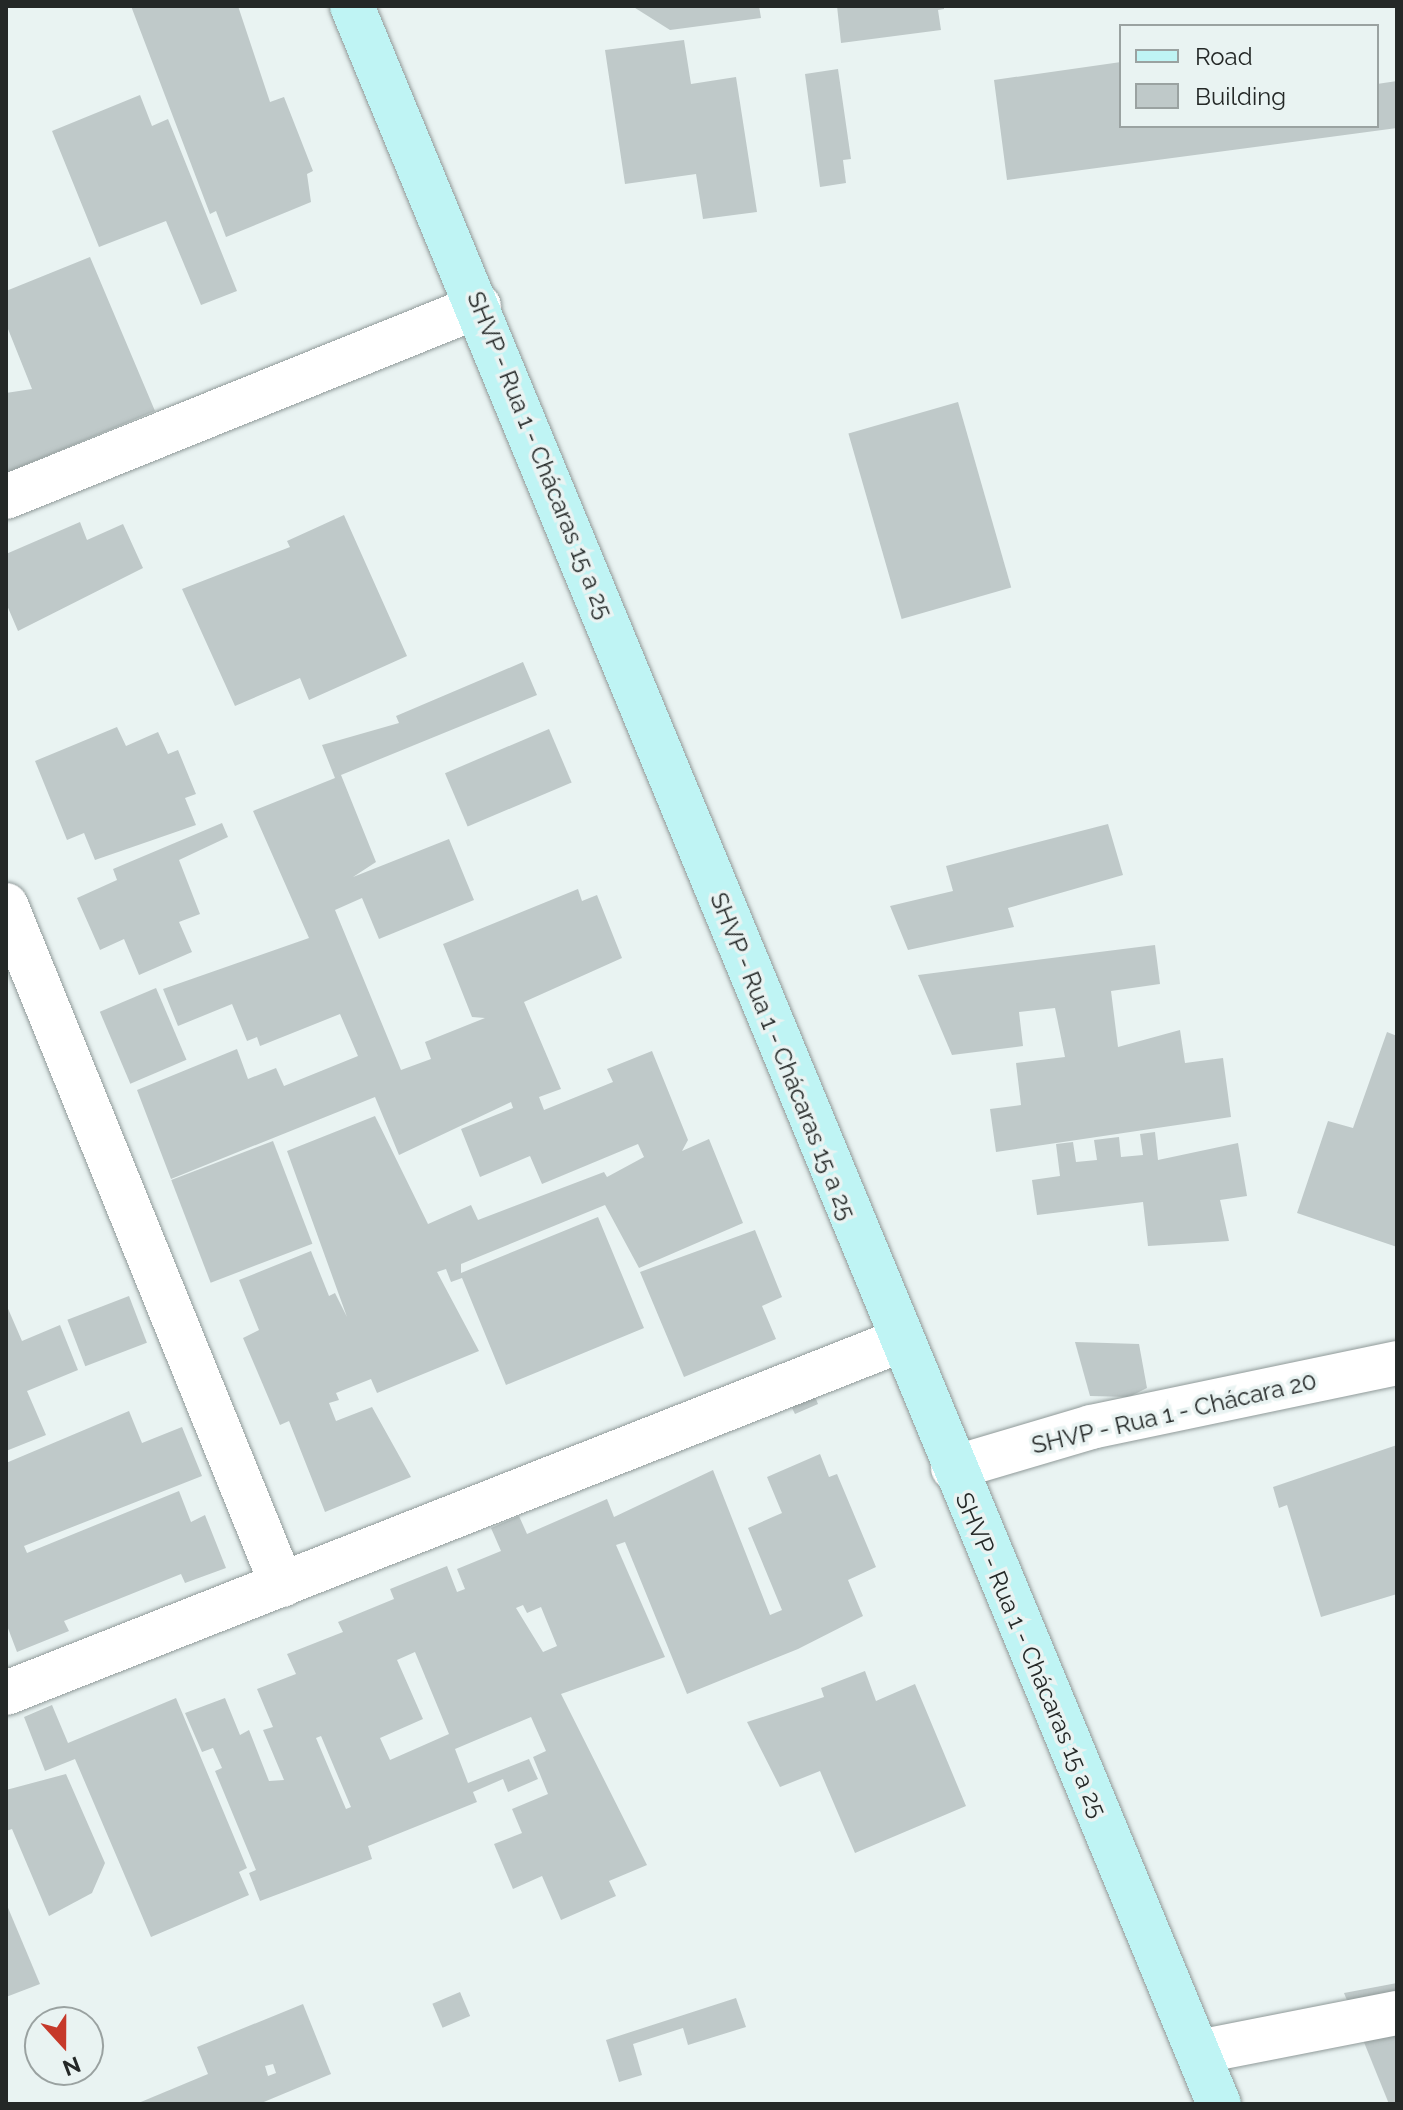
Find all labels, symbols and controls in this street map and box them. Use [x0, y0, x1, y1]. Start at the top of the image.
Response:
legend [1119, 24, 1379, 128]
text: Road [1195, 42, 1253, 71]
text: Building [1195, 82, 1286, 111]
street label: SHVP - Rua 1 - Chácaras 15 a 25 [461, 287, 619, 623]
street label: SHVP - Rua 1 - Chácaras 15 a 25 [704, 888, 862, 1224]
street label: SHVP - Rua 1 - Chácara 20 [1028, 1366, 1320, 1460]
street label: SHVP - Rua 1 - Chácaras 15 a 25 [949, 1488, 1113, 1822]
north arrow [24, 2006, 104, 2086]
text: N [59, 2051, 84, 2082]

